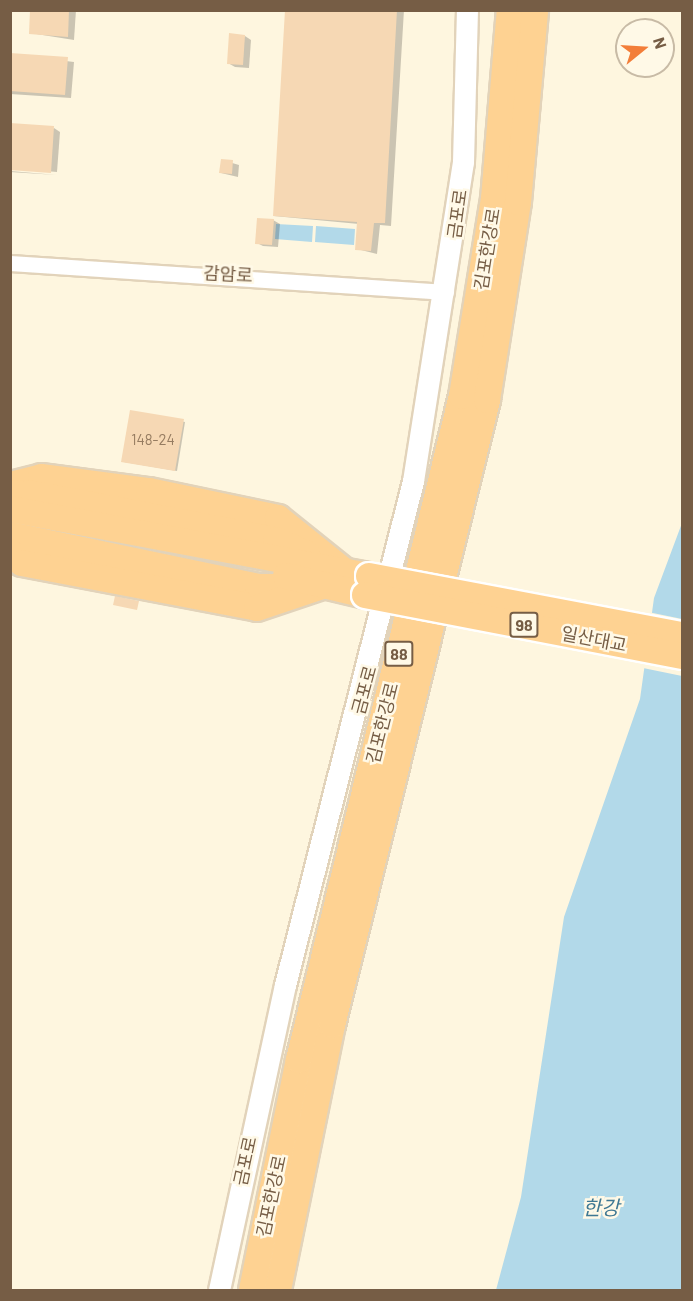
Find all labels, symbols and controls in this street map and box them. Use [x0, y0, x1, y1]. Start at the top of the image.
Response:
north arrow [615, 18, 675, 78]
text: N [650, 35, 671, 51]
street label: 금포로 [443, 188, 471, 240]
street label: 김포한강로 [470, 206, 504, 292]
street label: 감암로 [203, 262, 253, 286]
house number: 148-24 [131, 431, 175, 449]
road number: 98 [509, 612, 539, 638]
street label: 일산대교 [559, 622, 629, 656]
road number: 88 [384, 641, 414, 667]
street label: 금포로 [347, 663, 381, 717]
street label: 김포한강로 [362, 680, 402, 766]
street label: 금포로 [229, 1134, 261, 1188]
street label: 김포한강로 [252, 1153, 290, 1239]
water label: 한강 [583, 1195, 619, 1219]

